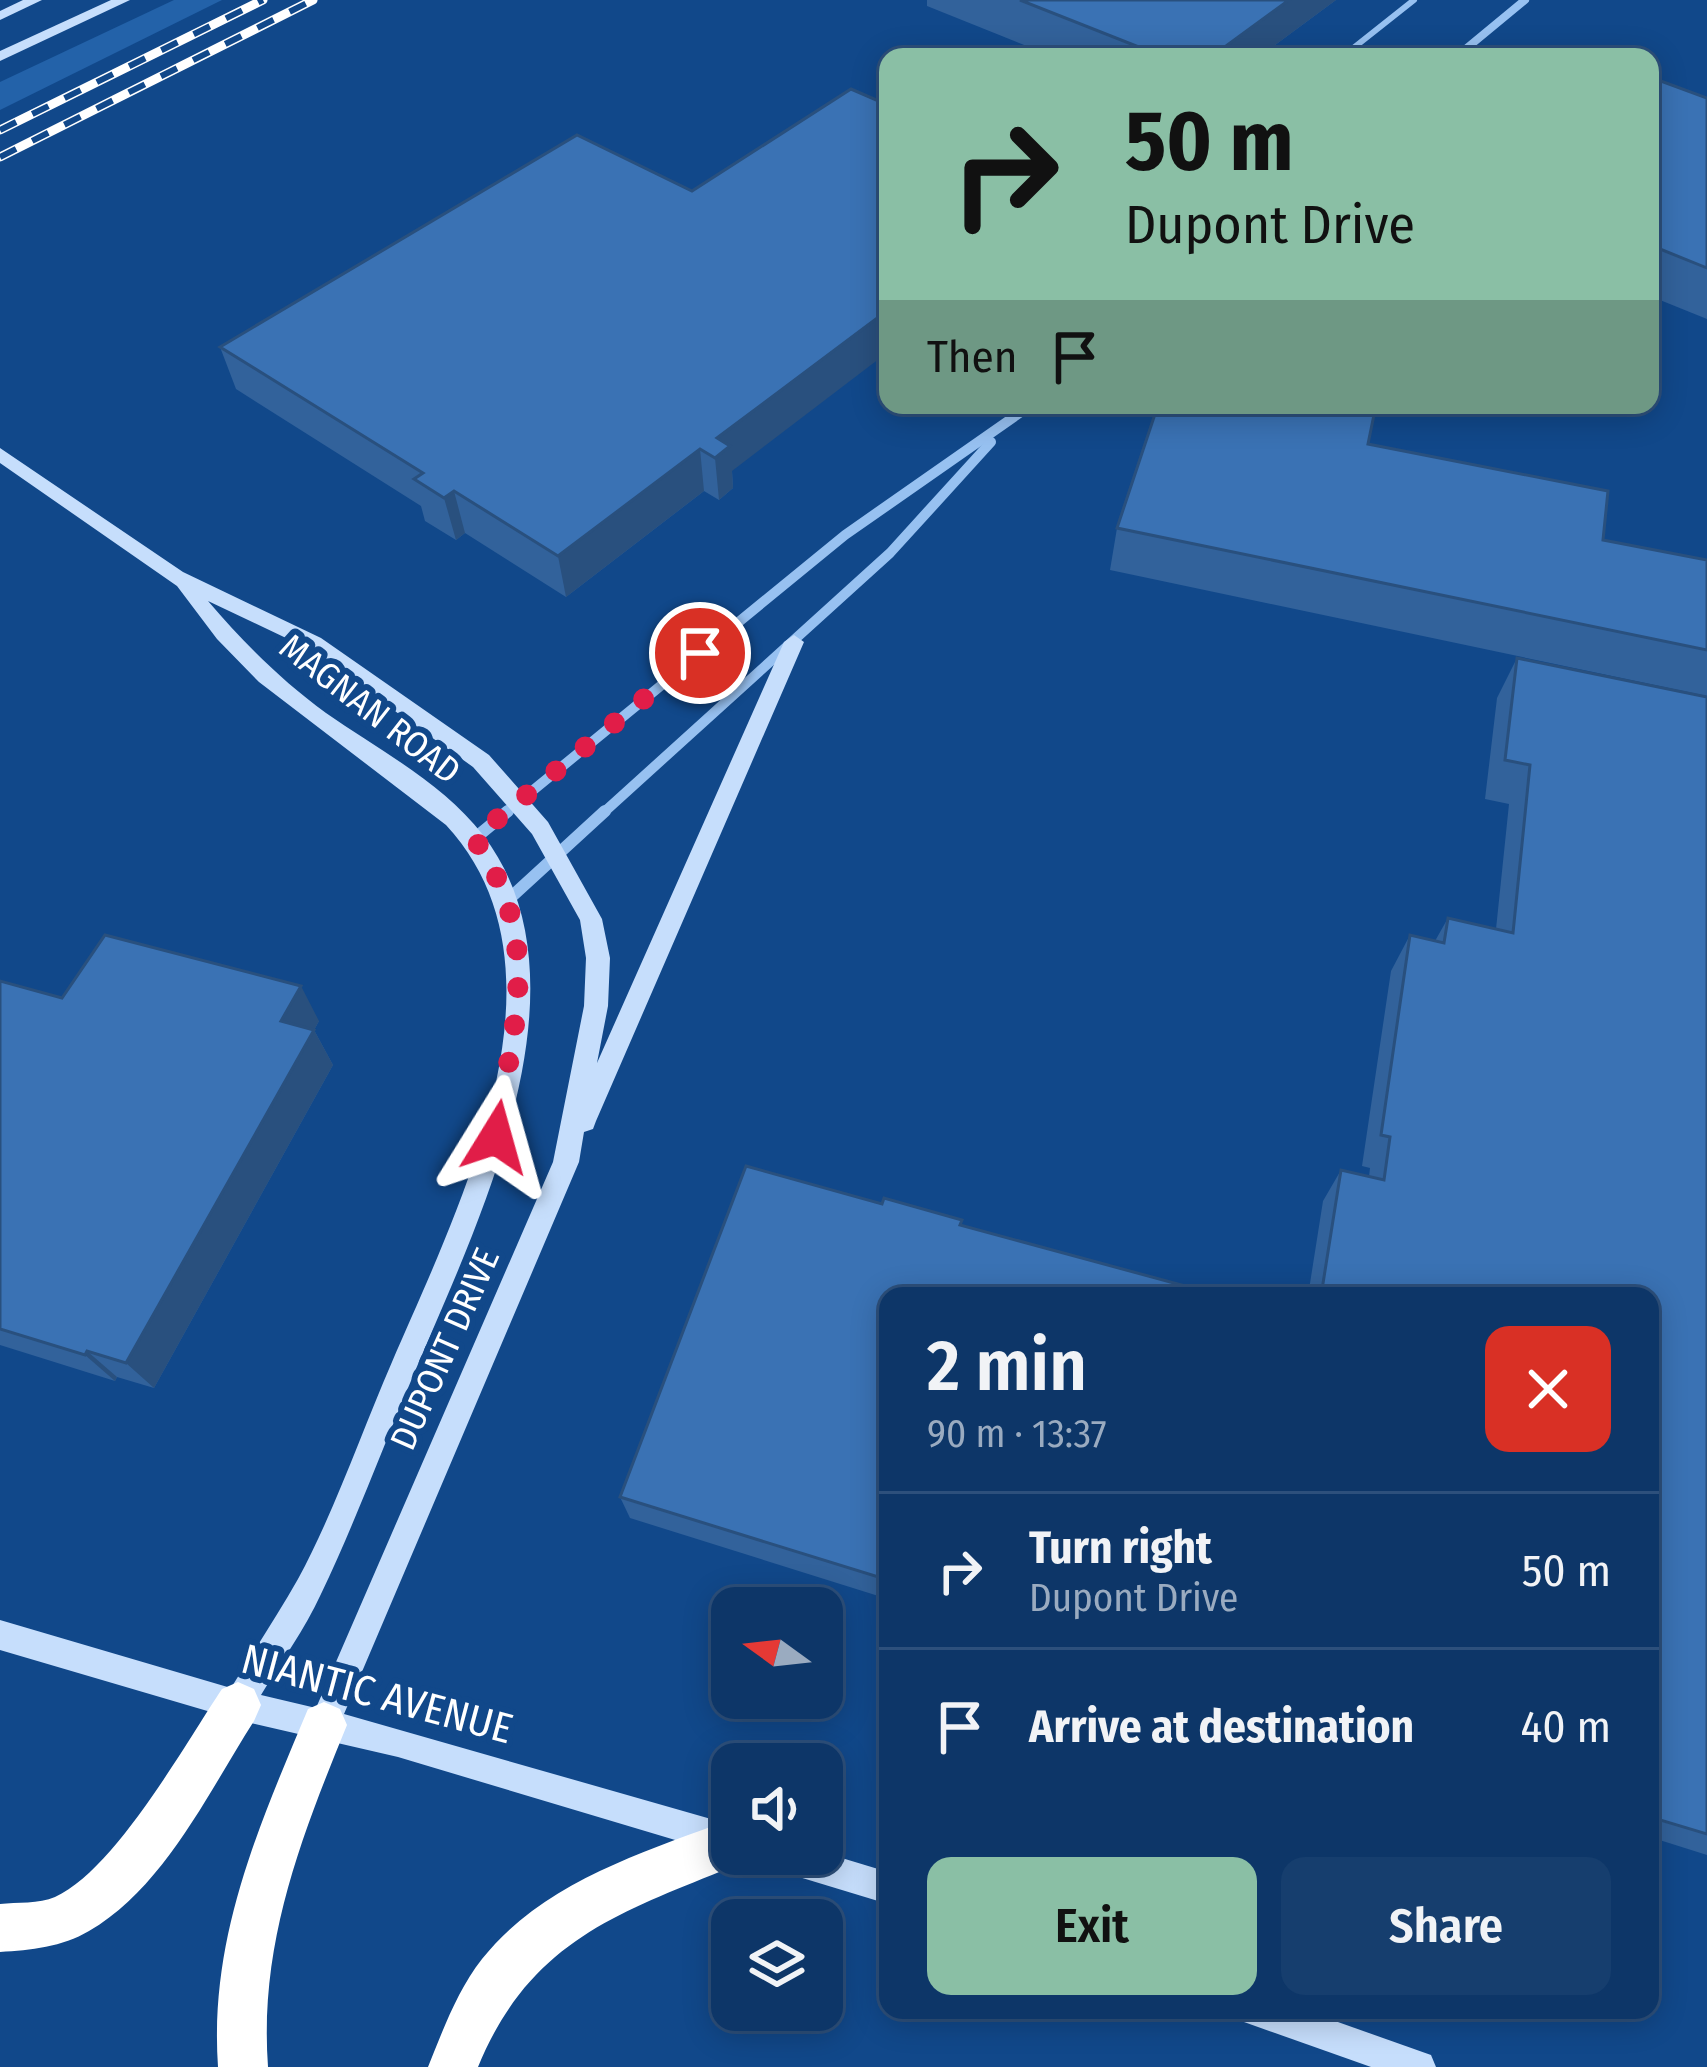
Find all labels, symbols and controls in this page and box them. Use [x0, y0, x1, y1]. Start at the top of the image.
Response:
text: 50 m [1125, 91, 1294, 192]
icon: right [927, 96, 1083, 252]
text: Dupont Drive [1125, 193, 1415, 257]
icon: arrive [1042, 324, 1108, 390]
text: Then [927, 330, 1018, 384]
pin [649, 602, 751, 704]
icon: arrive [667, 620, 733, 686]
street label: MAGNAN ROAD [271, 625, 469, 793]
position arrow [433, 1074, 559, 1200]
street label: DUPONT DRIVE [381, 1242, 509, 1456]
text: 2 min [927, 1323, 1087, 1409]
button: close [1485, 1326, 1611, 1452]
text: 90 m · 13:37 [927, 1411, 1107, 1457]
text: Turn right [1029, 1521, 1212, 1575]
icon: right [927, 1538, 993, 1604]
text: 50 m [1522, 1544, 1611, 1598]
text: Dupont Drive [1029, 1575, 1238, 1621]
north arrow [711, 1587, 843, 1719]
map controls [711, 1587, 843, 2031]
street label: NIANTIC AVENUE [236, 1634, 518, 1754]
icon: arrive [927, 1694, 993, 1760]
text: Arrive at destination [1029, 1700, 1414, 1754]
text: 40 m [1521, 1700, 1611, 1754]
button: sound [711, 1743, 843, 1875]
button: Exit [927, 1857, 1257, 1995]
button: Share [1281, 1857, 1611, 1995]
button: layers [711, 1899, 843, 2031]

